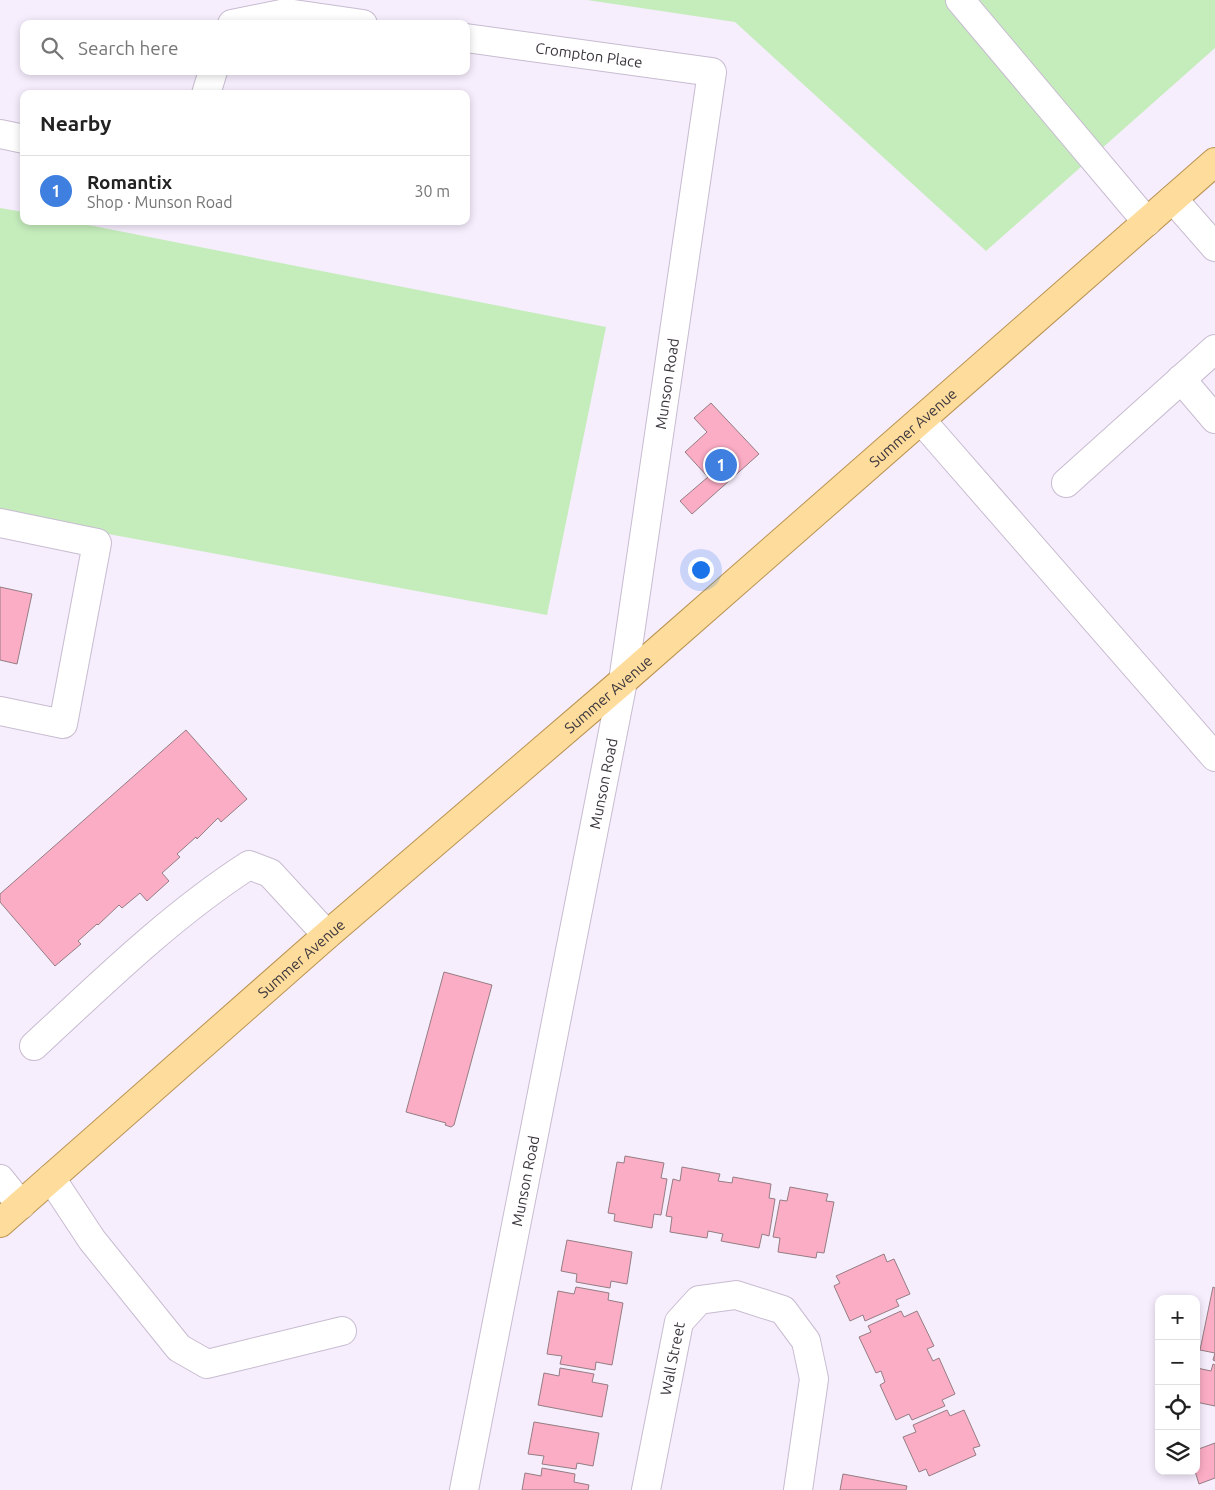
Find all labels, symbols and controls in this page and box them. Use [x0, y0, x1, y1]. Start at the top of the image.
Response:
search box [20, 20, 470, 75]
icon: search [38, 34, 66, 62]
text: Search here [78, 37, 178, 59]
street label: Crompton Place [534, 39, 644, 71]
text: Nearby [40, 111, 111, 135]
text: Romantix [87, 171, 172, 193]
text: 1 [51, 182, 61, 200]
text: 30 m [414, 182, 450, 200]
text: Shop · Munson Road [87, 193, 233, 211]
street label: Munson Road [651, 337, 682, 430]
street label: Summer Avenue [866, 384, 960, 470]
pin: 1 [705, 446, 737, 484]
your location [688, 557, 714, 583]
street label: Summer Avenue [561, 651, 655, 736]
street label: Munson Road [586, 737, 620, 830]
street label: Summer Avenue [254, 915, 348, 1001]
street label: Munson Road [508, 1134, 542, 1228]
map controls [1155, 1295, 1200, 1475]
button: + [1155, 1295, 1200, 1340]
street label: Wall Street [656, 1320, 687, 1397]
button: − [1155, 1340, 1200, 1385]
button: locate [1155, 1385, 1200, 1430]
button: layers [1155, 1430, 1200, 1475]

